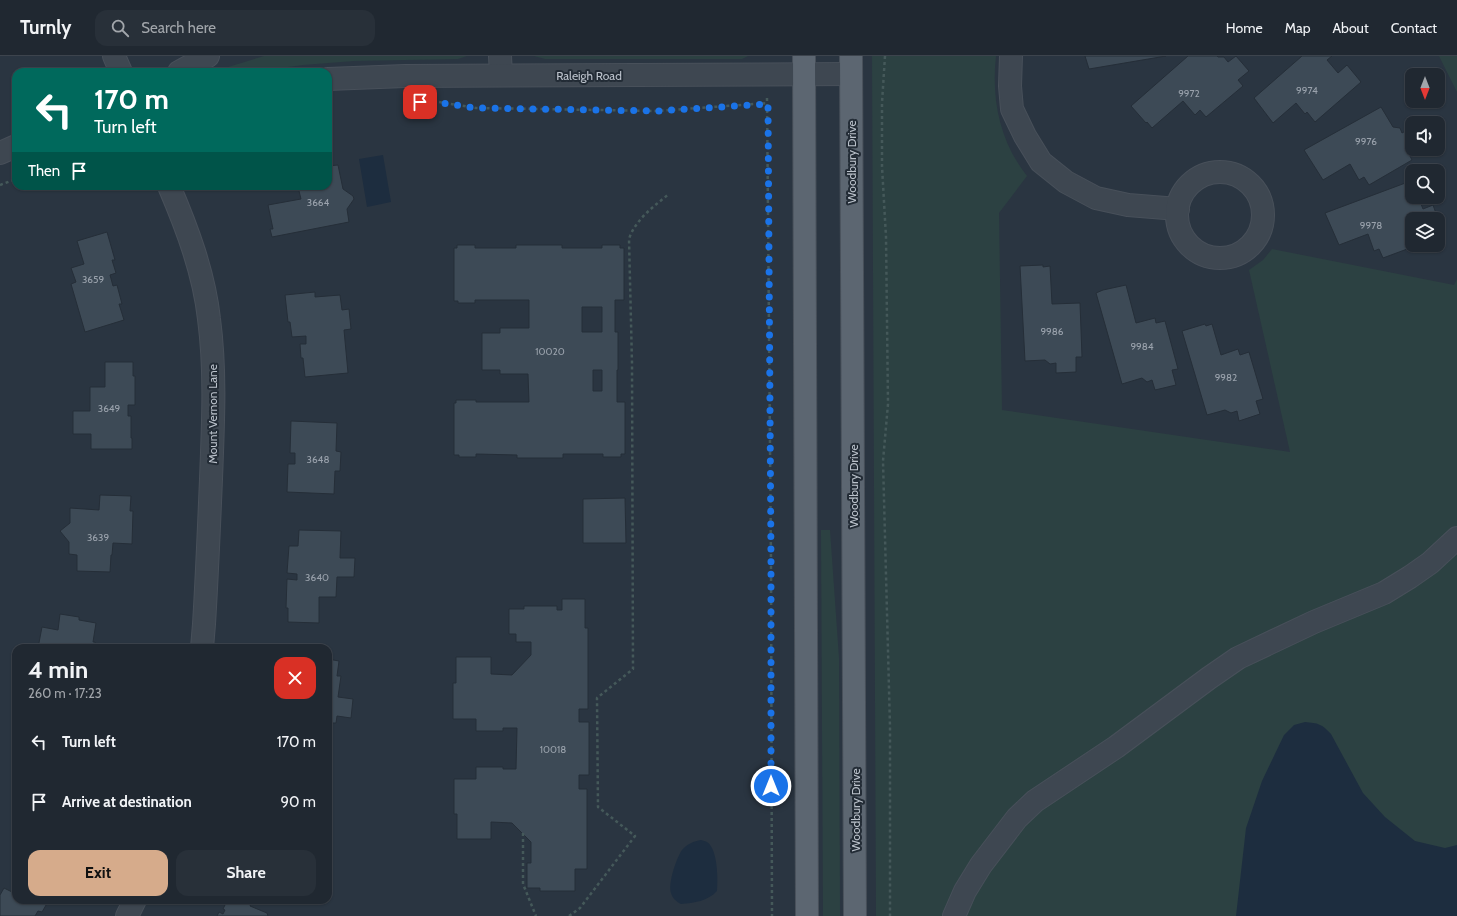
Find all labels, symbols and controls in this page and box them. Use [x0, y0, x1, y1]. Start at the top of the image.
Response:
search box [95, 10, 375, 46]
text: Turnly [20, 16, 71, 39]
icon: search [109, 17, 131, 39]
text: Search here [141, 19, 216, 37]
text: Home [1226, 19, 1263, 37]
text: Map [1285, 19, 1310, 37]
text: About [1332, 19, 1369, 37]
text: Contact [1391, 19, 1437, 37]
street label: Raleigh Road [556, 68, 622, 83]
north arrow [1405, 68, 1445, 108]
map controls [1405, 68, 1445, 252]
text: 170 m [94, 82, 169, 116]
icon: left [28, 84, 80, 136]
house number: 9974 [1296, 84, 1318, 97]
pin [403, 85, 437, 119]
house number: 9972 [1178, 87, 1200, 100]
icon: arrive [409, 91, 431, 113]
text: Turn left [94, 116, 157, 138]
button: sound [1405, 116, 1445, 156]
street label: Woodbury Drive [844, 120, 859, 204]
house number: 9976 [1355, 135, 1377, 148]
icon: arrive [68, 160, 90, 182]
text: Then [28, 162, 60, 180]
button: search [1405, 164, 1445, 204]
house number: 3664 [307, 196, 329, 209]
button: layers [1405, 212, 1445, 252]
house number: 9978 [1360, 219, 1382, 232]
house number: 3659 [82, 273, 104, 286]
house number: 9986 [1040, 325, 1064, 338]
house number: 9984 [1130, 340, 1154, 353]
house number: 10020 [535, 345, 565, 358]
street label: Mount Vernon Lane [205, 364, 220, 464]
house number: 9982 [1215, 371, 1237, 384]
house number: 3649 [98, 402, 121, 415]
street label: Woodbury Drive [846, 444, 861, 528]
house number: 3648 [307, 453, 329, 466]
house number: 3639 [87, 531, 109, 544]
house number: 3640 [305, 571, 329, 584]
text: 4 min [28, 655, 88, 684]
button: close [274, 657, 316, 699]
text: 260 m · 17:23 [28, 685, 102, 701]
icon: left [28, 731, 50, 753]
text: Turn left [62, 733, 116, 751]
text: 170 m [277, 733, 316, 751]
house number: 10018 [540, 743, 566, 756]
position arrow [750, 765, 792, 807]
street label: Woodbury Drive [848, 768, 863, 852]
icon: arrive [28, 791, 50, 813]
text: Arrive at destination [62, 793, 192, 811]
text: 90 m [280, 793, 316, 811]
button: Exit [28, 850, 168, 896]
button: Share [176, 850, 316, 896]

